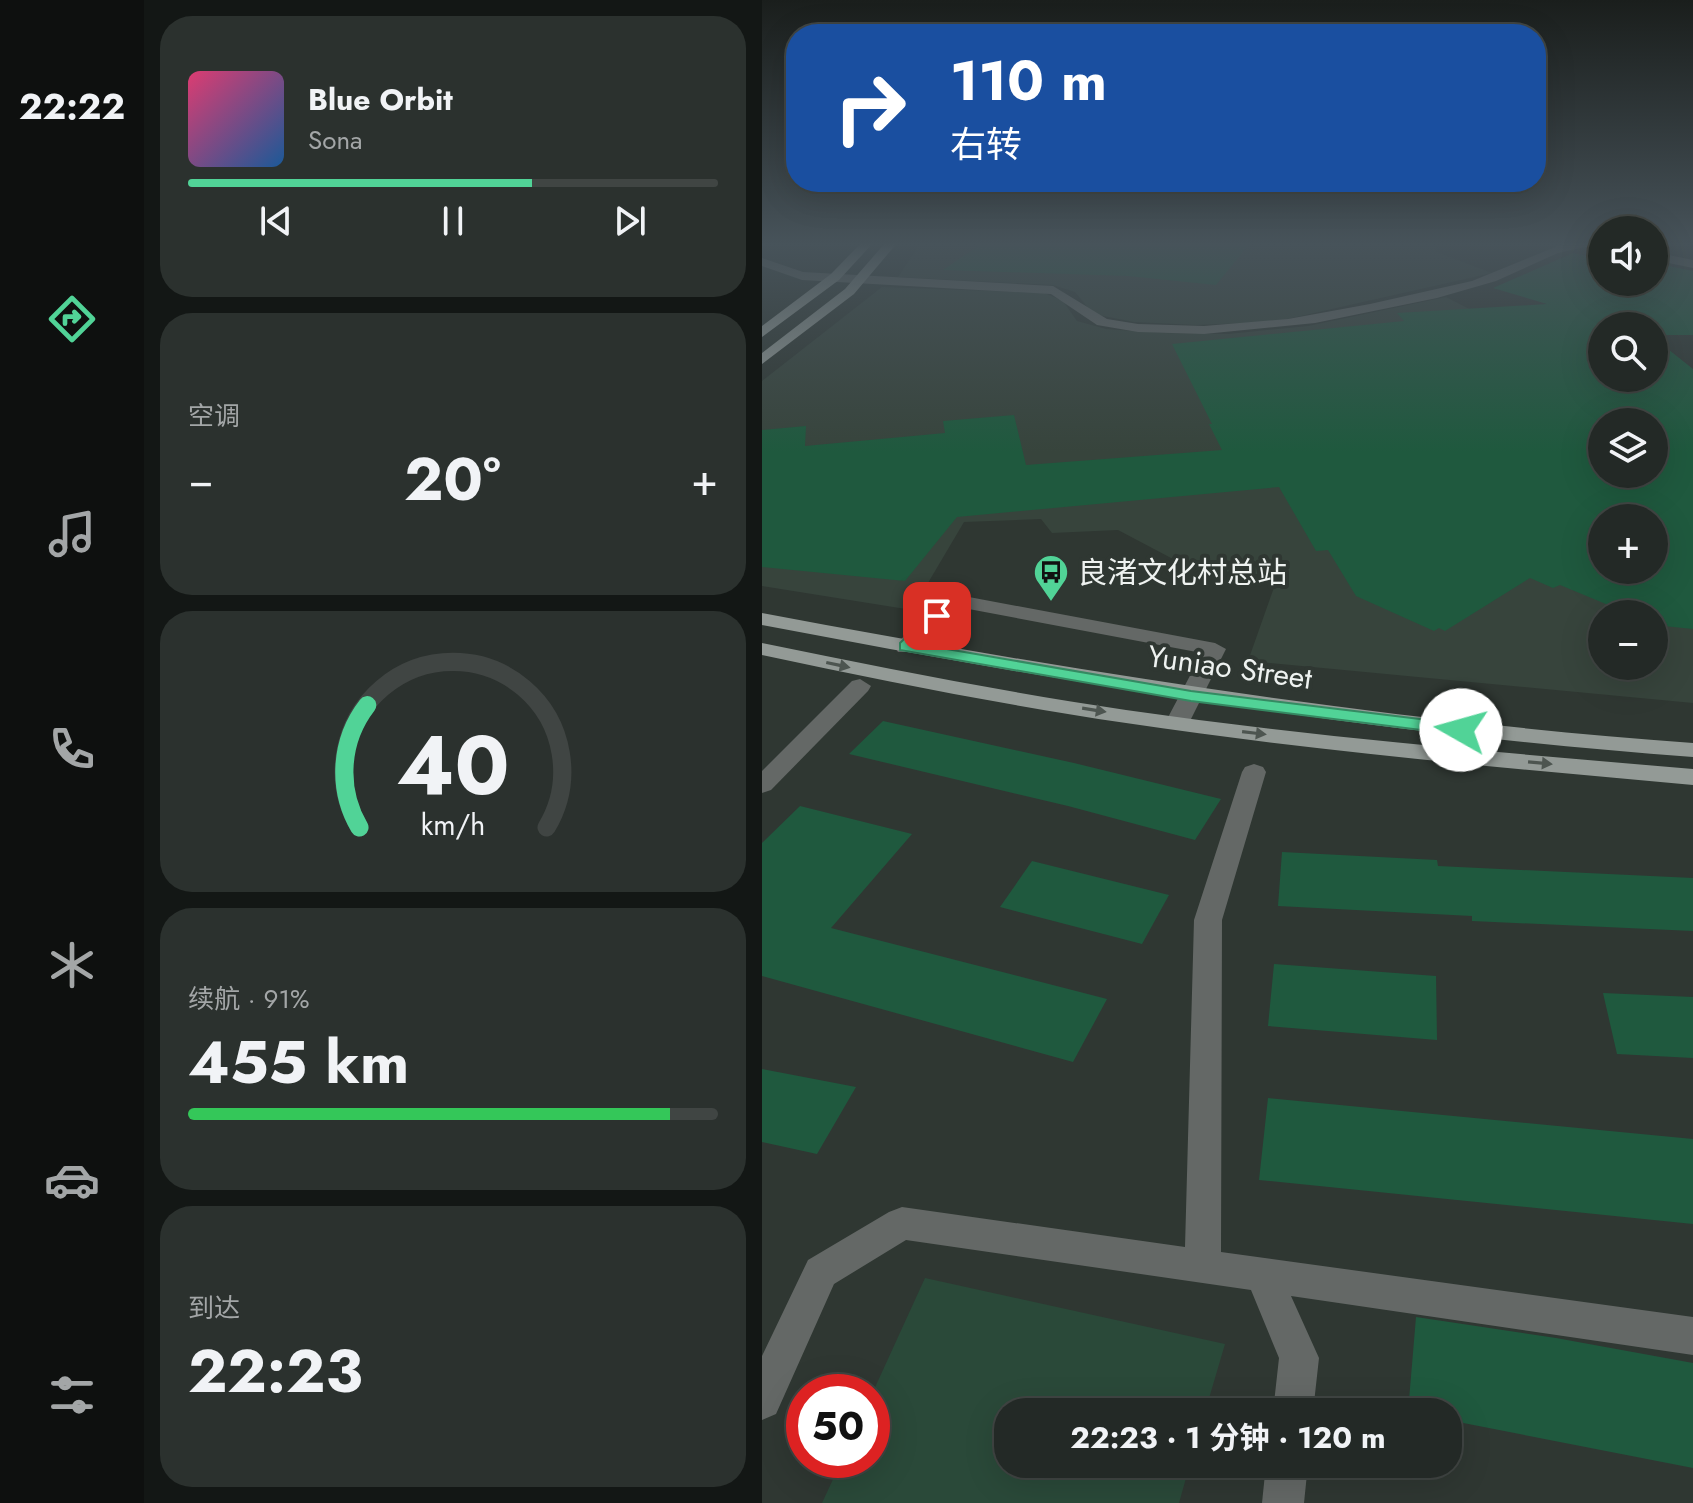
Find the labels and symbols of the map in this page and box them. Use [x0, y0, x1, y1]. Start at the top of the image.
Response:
place label: 良渚文化村总站 [1077, 551, 1287, 594]
bus stop icon: 良渚文化村总站 [1032, 553, 1070, 603]
pin [903, 582, 971, 650]
street label: Yuniao Street [1145, 634, 1316, 700]
one-way arrow [826, 659, 851, 672]
position arrow [1419, 688, 1503, 772]
one-way arrow [1082, 704, 1107, 717]
one-way arrow [1242, 726, 1267, 739]
one-way arrow [1528, 757, 1553, 770]
speed limit sign: 50 [786, 1374, 890, 1478]

